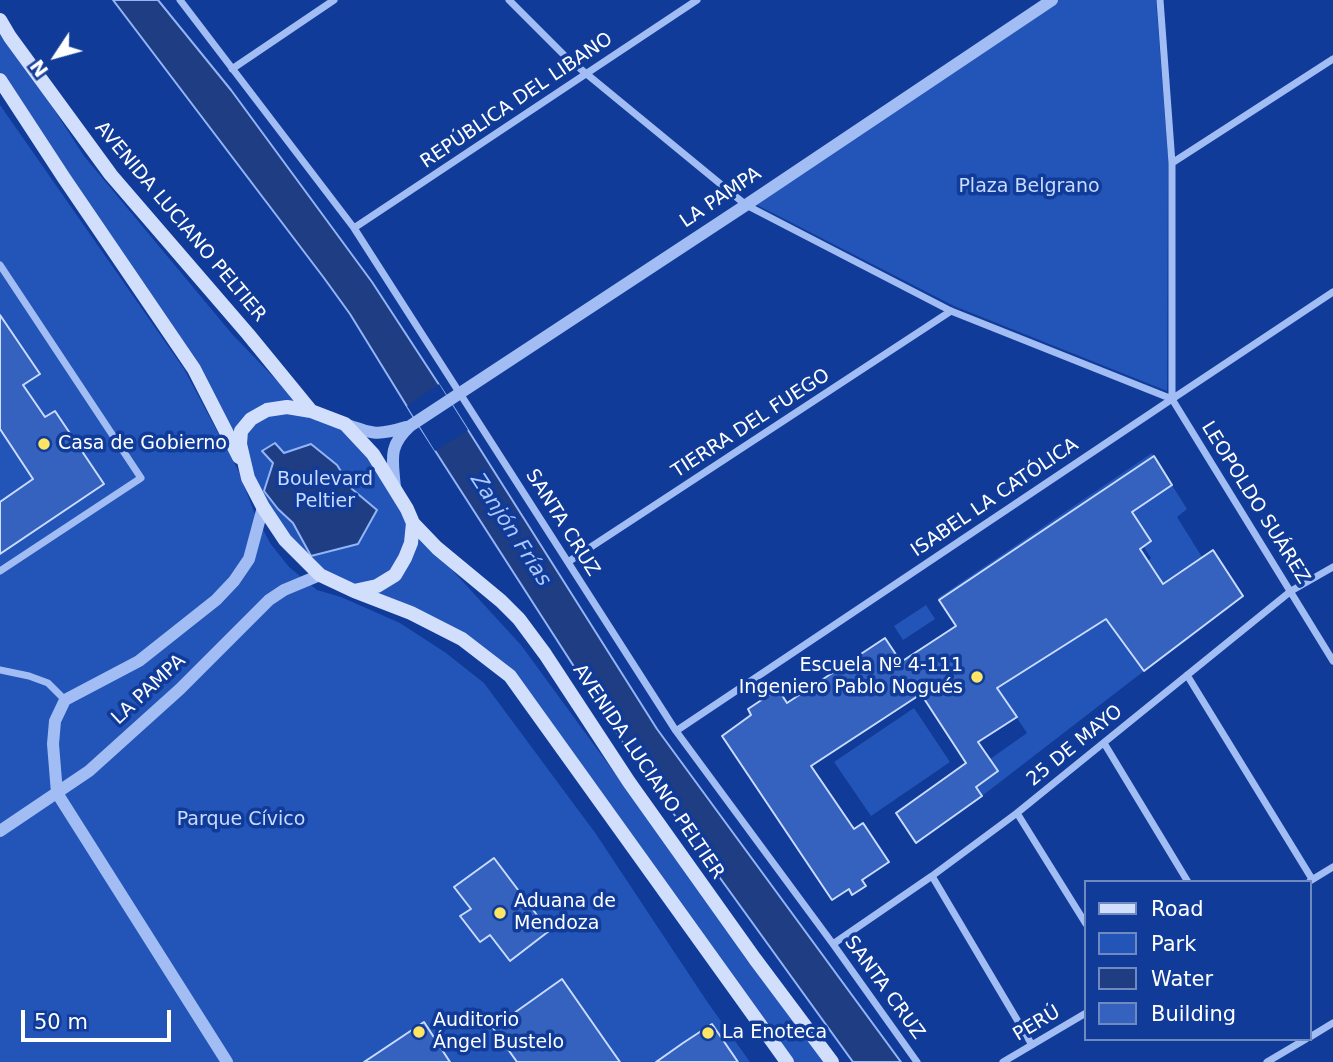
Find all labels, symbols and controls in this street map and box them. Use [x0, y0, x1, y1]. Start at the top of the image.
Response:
north arrow [21, 21, 91, 91]
street label: REPÚBLICA DEL LIBANO [417, 28, 617, 174]
text: N [25, 55, 53, 81]
street label: AVENIDA LUCIANO PELTIER [90, 117, 270, 327]
street label: LA PAMPA [676, 163, 766, 233]
park label: Plaza Belgrano [958, 176, 1100, 198]
street label: TIERRA DEL FUEGO [668, 364, 834, 484]
street label: LEOPOLDO SUÁREZ [1196, 418, 1314, 588]
place label: Casa de Gobierno [58, 433, 227, 455]
street label: ISABEL LA CATÓLICA [907, 434, 1083, 562]
marker: Casa de Gobierno [36, 436, 52, 452]
street label: SANTA CRUZ [520, 465, 604, 581]
park label: Boulevard Peltier [277, 469, 373, 513]
water label: Zanjón Frías [464, 469, 556, 591]
street label: LA PAMPA [107, 650, 191, 730]
place label: Escuela Nº 4-111 Ingeniero Pablo Nogués [739, 655, 963, 699]
street label: AVENIDA LUCIANO PELTIER [567, 660, 729, 884]
marker: Escuela Nº 4-111 Ingeniero Pablo Nogués [969, 669, 985, 685]
street label: 25 DE MAYO [1023, 701, 1127, 791]
park label: Parque Cívico [177, 809, 305, 831]
legend [1084, 880, 1312, 1041]
place label: Aduana de Mendoza [514, 891, 616, 935]
text: Road [1151, 897, 1204, 921]
marker: Aduana de Mendoza [492, 905, 508, 921]
street label: SANTA CRUZ [839, 932, 929, 1044]
text: Park [1151, 932, 1196, 956]
text: Water [1151, 967, 1213, 991]
scale bar [24, 996, 175, 1040]
street label: PERÚ [1009, 1001, 1065, 1047]
text: Building [1151, 1002, 1236, 1026]
text: 50 m [34, 1010, 88, 1034]
place label: Auditorio Ángel Bustelo [433, 1010, 564, 1054]
place label: La Enoteca [722, 1022, 827, 1044]
marker: Auditorio Ángel Bustelo [411, 1024, 427, 1040]
marker: La Enoteca [700, 1025, 716, 1041]

